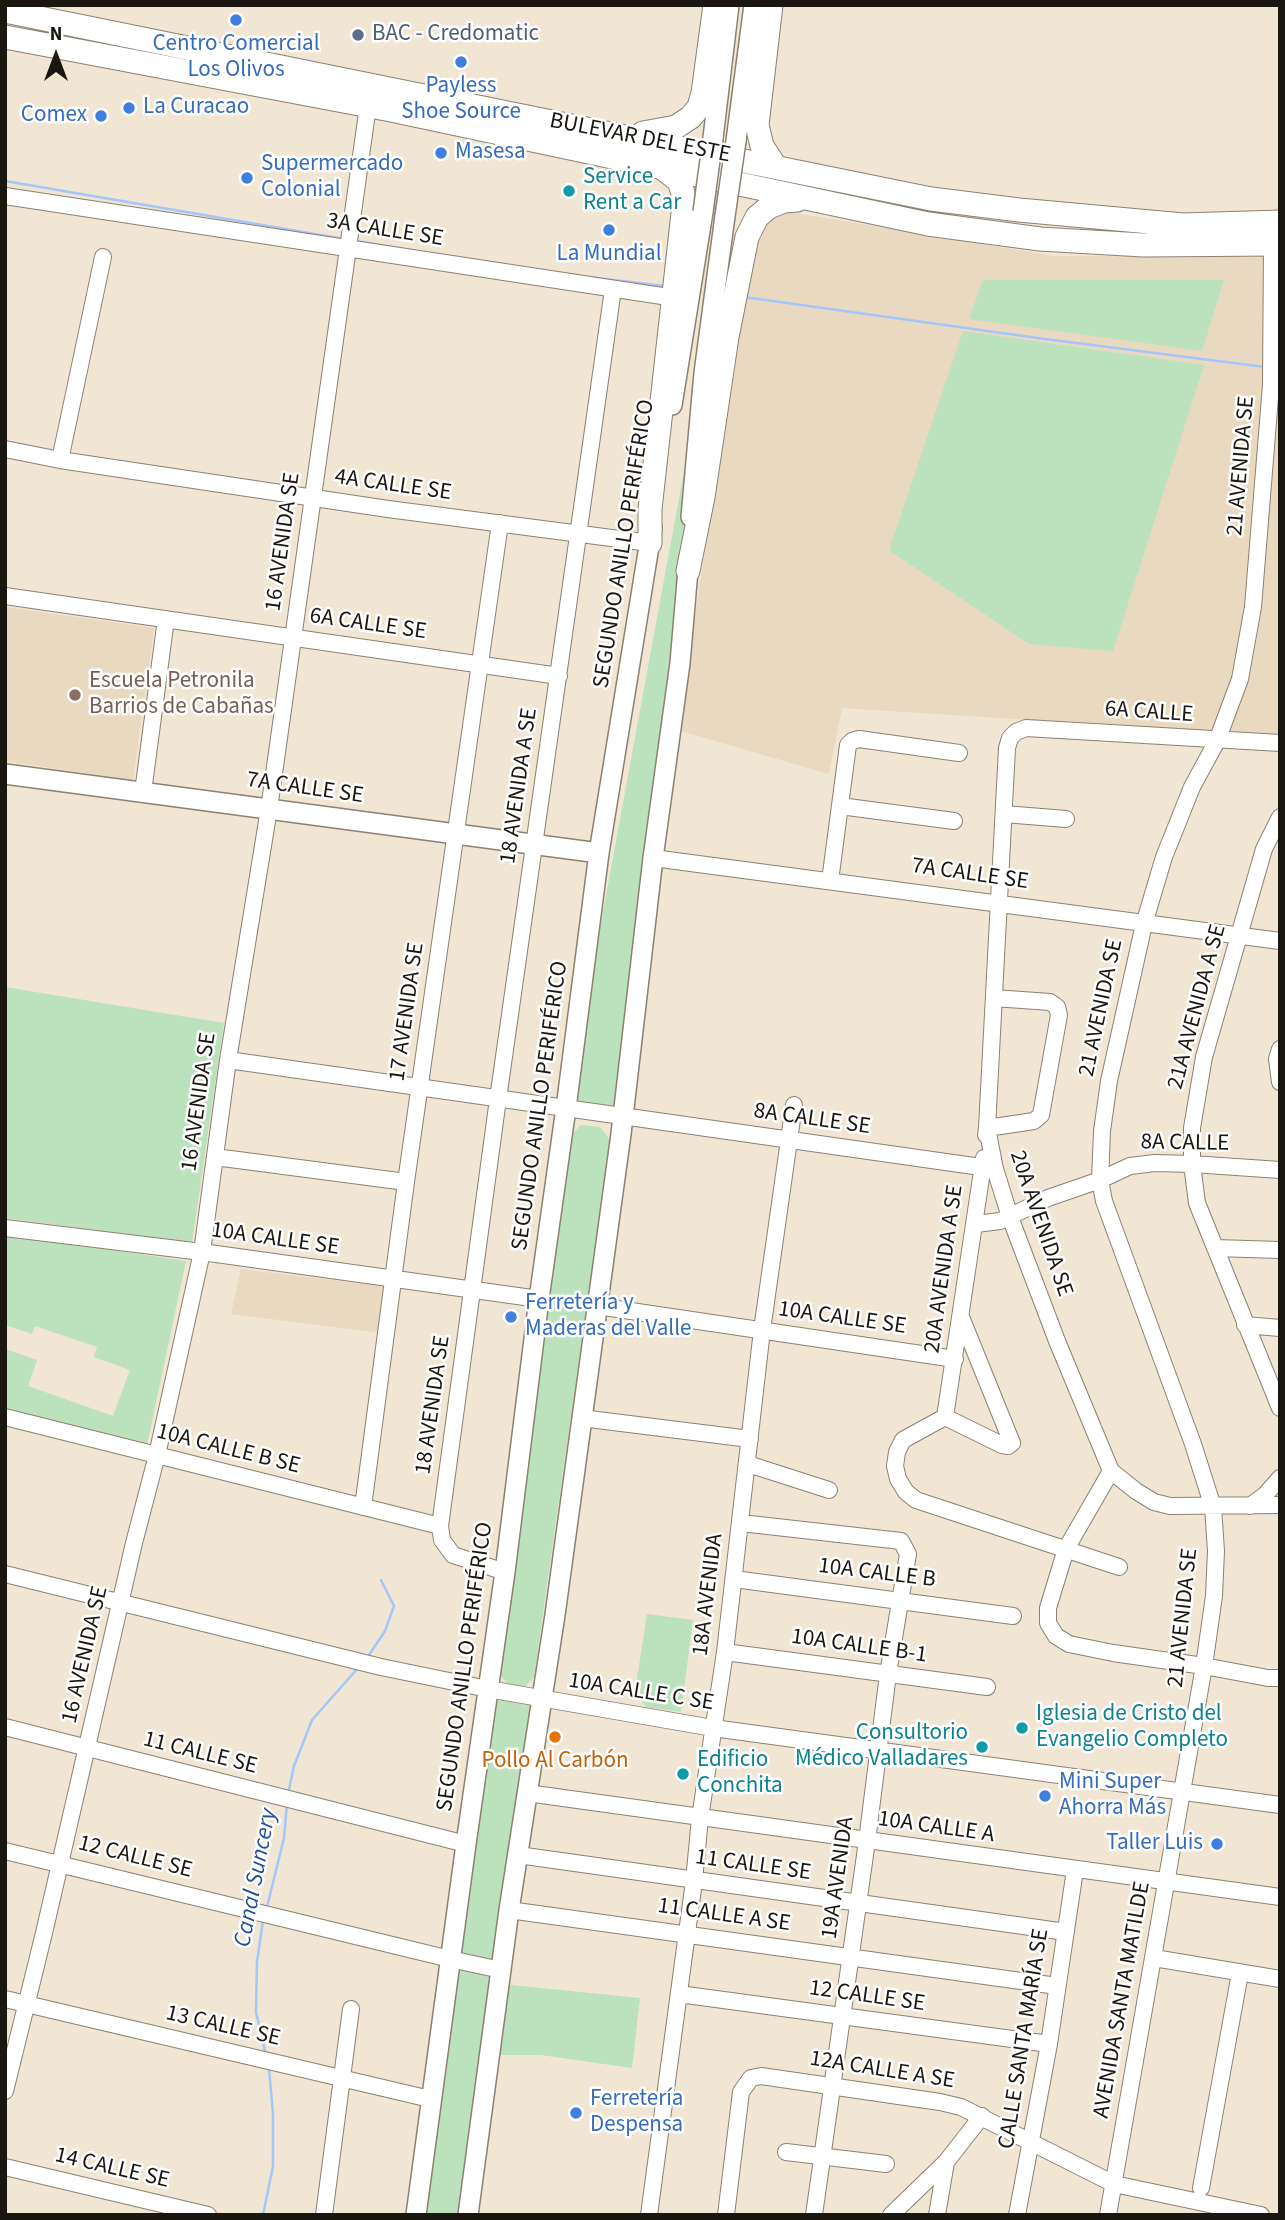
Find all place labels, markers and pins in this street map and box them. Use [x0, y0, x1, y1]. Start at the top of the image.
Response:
marker: Centro Comercial Los Olivos [228, 12, 244, 28]
place label: BAC - Credomatic [372, 21, 539, 49]
marker: BAC - Credomatic [350, 27, 366, 43]
place label: Centro Comercial Los Olivos [152, 31, 320, 85]
marker: Payless Shoe Source [453, 54, 469, 70]
place label: Payless Shoe Source [401, 73, 521, 127]
place label: La Curacao [143, 94, 249, 122]
marker: La Curacao [121, 100, 137, 116]
place label: Comex [21, 102, 87, 130]
marker: Comex [93, 108, 109, 124]
place label: Masesa [455, 139, 526, 167]
marker: Masesa [433, 145, 449, 161]
place label: Supermercado Colonial [261, 151, 403, 205]
place label: Service Rent a Car [583, 164, 681, 218]
marker: Supermercado Colonial [239, 170, 255, 186]
marker: Service Rent a Car [561, 183, 577, 199]
marker: La Mundial [601, 222, 617, 238]
place label: La Mundial [556, 241, 662, 269]
place label: Escuela Petronila Barrios de Cabañas [89, 668, 274, 722]
marker: Escuela Petronila Barrios de Cabañas [67, 687, 83, 703]
place label: Ferretería y Maderas del Valle [525, 1290, 691, 1344]
marker: Ferretería y Maderas del Valle [503, 1309, 519, 1325]
place label: Iglesia de Cristo del Evangelio Completo [1036, 1701, 1228, 1755]
place label: Consultorio Médico Valladares [795, 1720, 968, 1774]
marker: Iglesia de Cristo del Evangelio Completo [1014, 1720, 1030, 1736]
marker: Pollo Al Carbón [547, 1729, 563, 1745]
marker: Consultorio Médico Valladares [974, 1739, 990, 1755]
place label: Edificio Conchita [697, 1747, 783, 1801]
place label: Pollo Al Carbón [481, 1748, 629, 1776]
marker: Edificio Conchita [675, 1766, 691, 1782]
place label: Mini Super Ahorra Más [1059, 1769, 1166, 1823]
marker: Mini Super Ahorra Más [1037, 1788, 1053, 1804]
place label: Taller Luis [1106, 1830, 1203, 1858]
marker: Taller Luis [1209, 1836, 1225, 1852]
place label: Ferretería Despensa [590, 2086, 683, 2140]
marker: Ferretería Despensa [568, 2105, 584, 2121]

